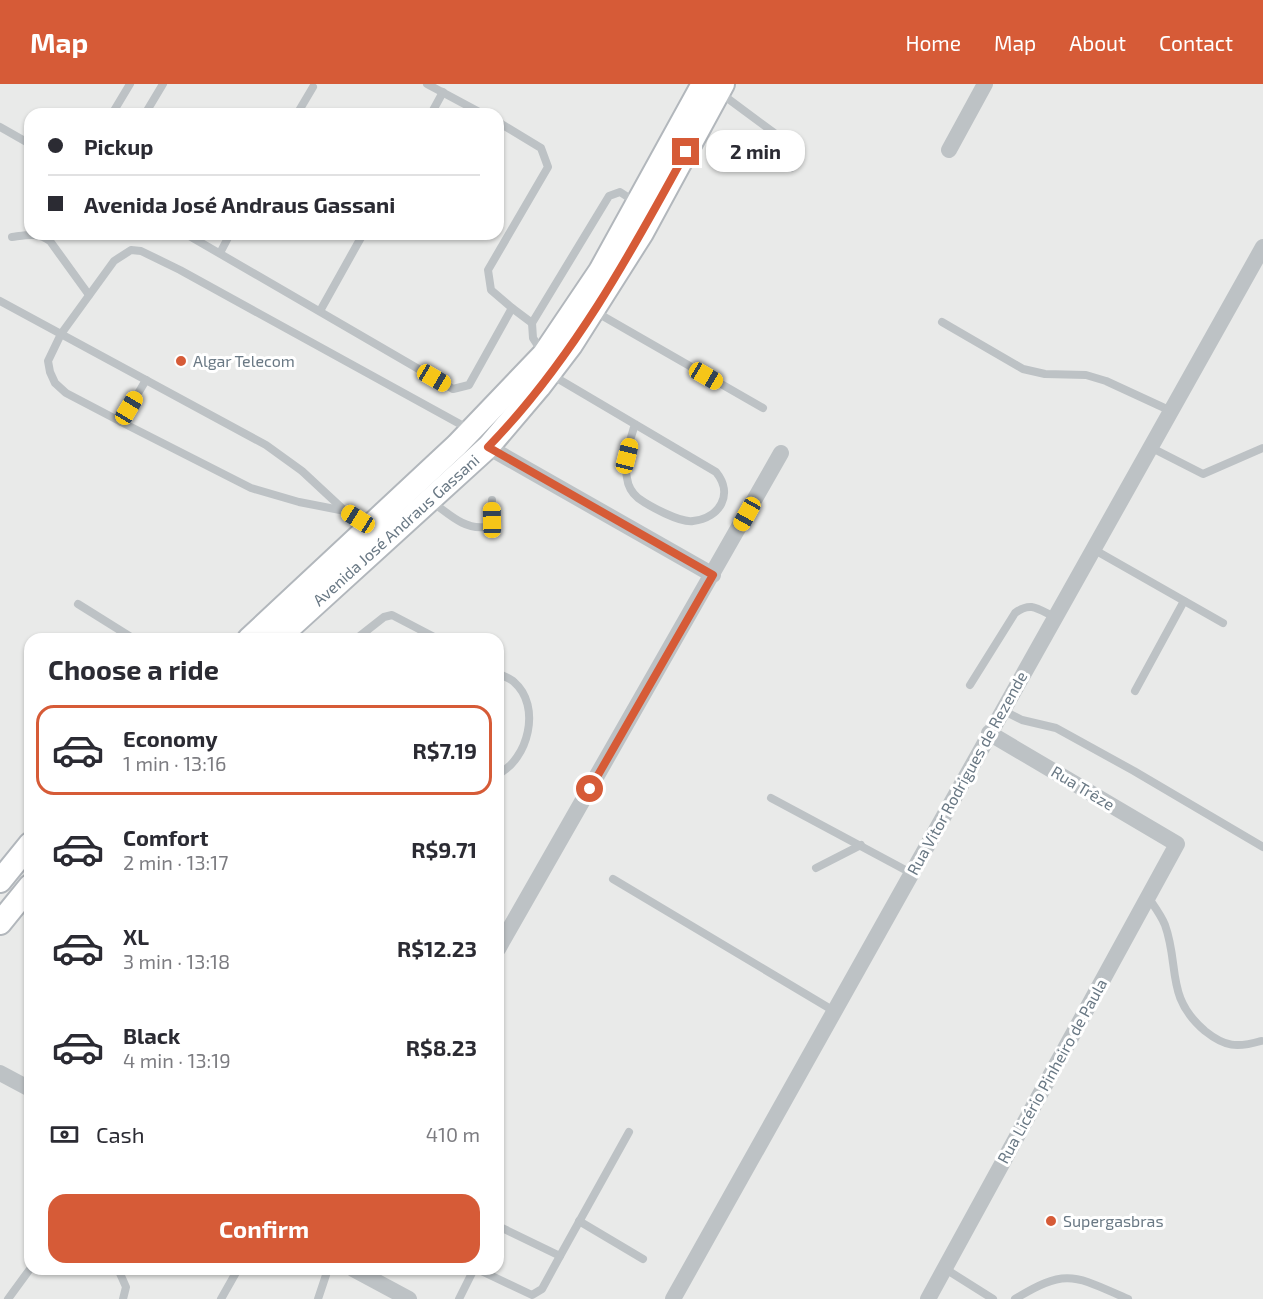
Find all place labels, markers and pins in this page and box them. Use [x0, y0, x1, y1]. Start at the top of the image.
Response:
place label: Algar Telecom [193, 351, 295, 370]
marker: Algar Telecom [174, 354, 188, 368]
place label: Supergasbras [1063, 1211, 1164, 1230]
marker: Supergasbras [1044, 1214, 1058, 1228]

